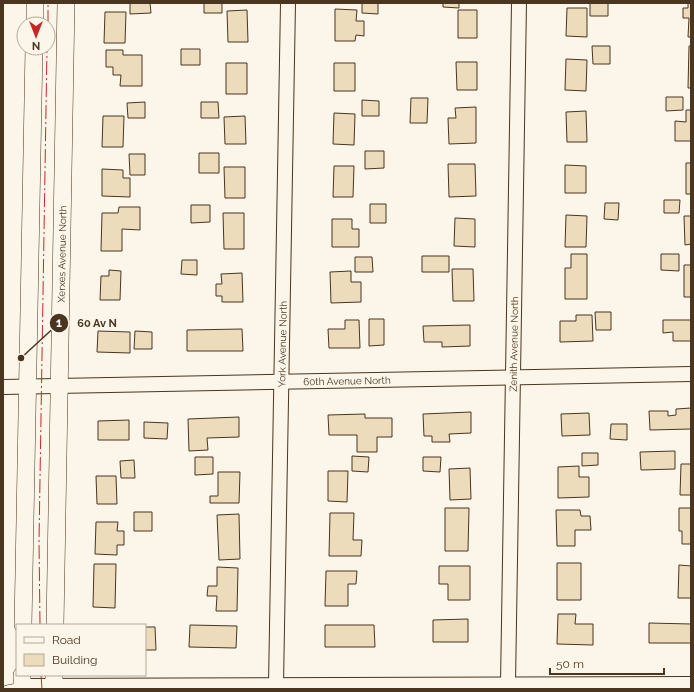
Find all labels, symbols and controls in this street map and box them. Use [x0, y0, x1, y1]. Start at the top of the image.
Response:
north arrow [16, 16, 56, 56]
text: N [32, 39, 40, 52]
street label: Xerxes Avenue North [56, 205, 68, 303]
street label: Zenith Avenue North [508, 296, 520, 392]
street label: York Avenue North [276, 300, 289, 387]
callout: 60 Av N [49, 312, 126, 335]
text: 1 [56, 316, 62, 330]
text: 60 Av N [77, 317, 117, 330]
street label: 60th Avenue North [303, 375, 391, 387]
legend [16, 624, 146, 676]
text: Road [52, 633, 81, 647]
scale bar [550, 650, 664, 676]
text: Building [52, 653, 98, 667]
text: 50 m [556, 657, 584, 671]

